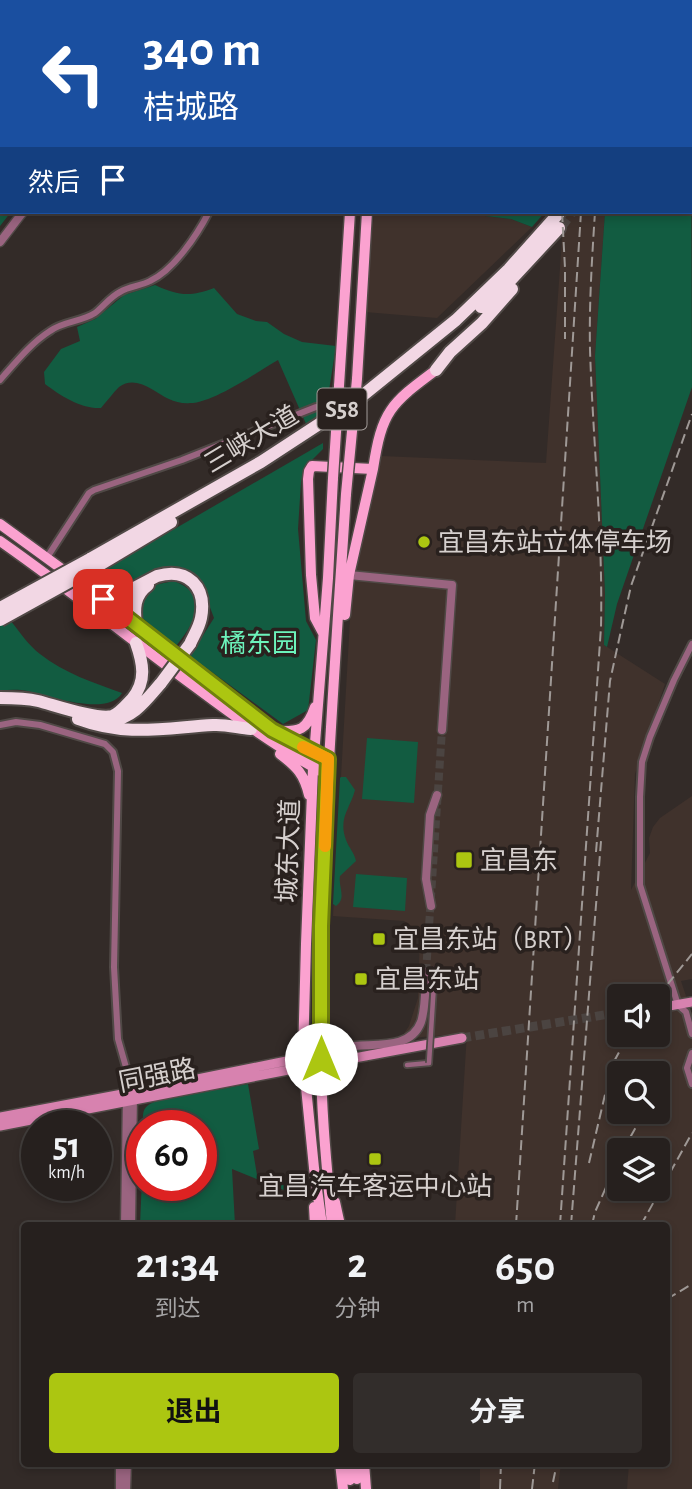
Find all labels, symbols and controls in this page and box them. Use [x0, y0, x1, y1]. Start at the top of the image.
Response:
text: 340 m [143, 26, 261, 75]
icon: left [28, 28, 119, 119]
text: 桔城路 [143, 92, 239, 124]
icon: arrive [94, 161, 132, 199]
text: 然后 [28, 170, 80, 196]
road number: S58 [318, 388, 366, 430]
street label: 三峡大道 [199, 400, 303, 478]
place label: 宜昌东站立体停车场 [438, 528, 672, 556]
marker: 宜昌东站立体停车场 [416, 534, 432, 550]
pin [73, 569, 133, 629]
icon: arrive [84, 580, 122, 618]
park label: 橘东园 [220, 630, 298, 657]
street label: 城东大道 [272, 799, 304, 903]
place label: 宜昌东 [480, 847, 558, 874]
marker: 宜昌东 [454, 850, 474, 870]
place label: 宜昌东站（BRT） [393, 925, 589, 953]
marker: 宜昌东站（BRT） [371, 931, 387, 947]
place label: 宜昌东站 [375, 965, 479, 993]
marker: 宜昌东站 [353, 971, 369, 987]
map controls [607, 984, 670, 1201]
button: sound [607, 984, 670, 1047]
position arrow [284, 1022, 358, 1096]
street label: 同强路 [116, 1055, 198, 1096]
button: search [607, 1061, 670, 1124]
speed limit sign: 60 [126, 1110, 217, 1201]
text: 51 [53, 1129, 80, 1164]
button: layers [607, 1138, 670, 1201]
marker: 宜昌汽车客运中心站 [367, 1151, 383, 1167]
text: km/h [48, 1164, 85, 1182]
place label: 宜昌汽车客运中心站 [258, 1172, 492, 1200]
text: 21:34 [136, 1243, 219, 1285]
text: 2 [347, 1243, 367, 1285]
text: 650 [495, 1246, 555, 1288]
text: m [516, 1294, 534, 1317]
text: 到达 [155, 1298, 201, 1321]
text: 分钟 [334, 1298, 380, 1321]
button: 退出 [49, 1373, 339, 1453]
button: 分享 [353, 1373, 642, 1453]

